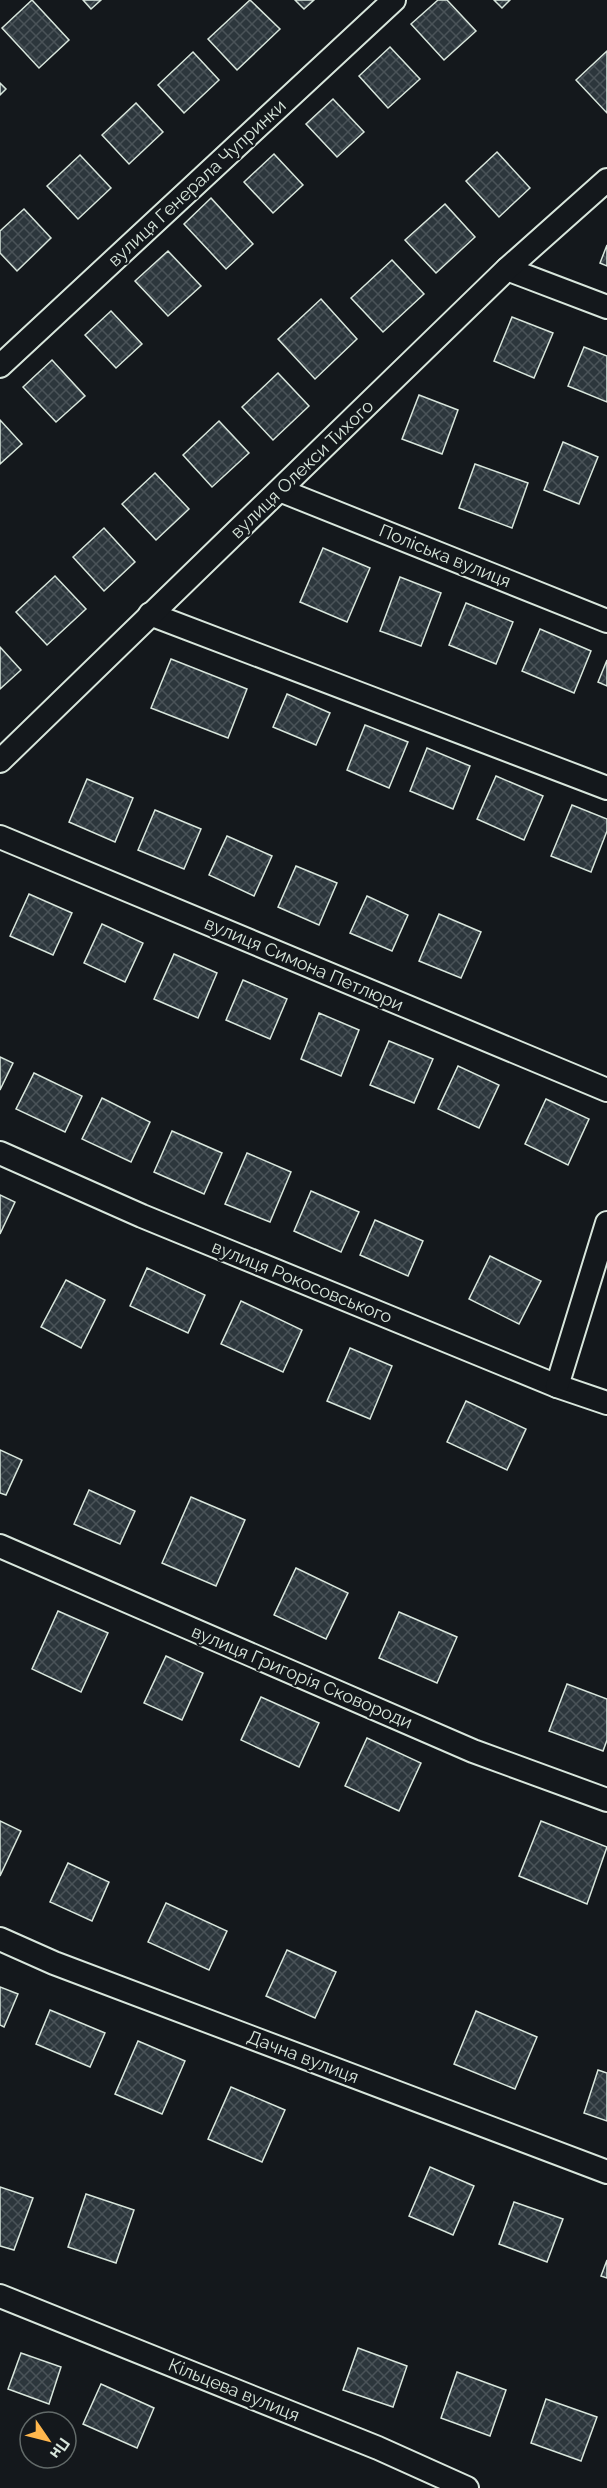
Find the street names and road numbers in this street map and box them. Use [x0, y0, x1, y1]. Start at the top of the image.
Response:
street label: вулиця Генерала Чупринки [104, 95, 290, 270]
street label: вулиця Олекси Тихого [226, 395, 378, 542]
street label: Поліська вулиця [376, 520, 514, 592]
street label: вулиця Симона Петлюри [202, 912, 407, 1015]
street label: вулиця Рокосовського [209, 1236, 396, 1327]
street label: вулиця Григорія Сковороди [189, 1620, 416, 1733]
street label: Дачна вулиця [245, 2026, 362, 2087]
street label: Кільцева вулиця [166, 2354, 303, 2425]

